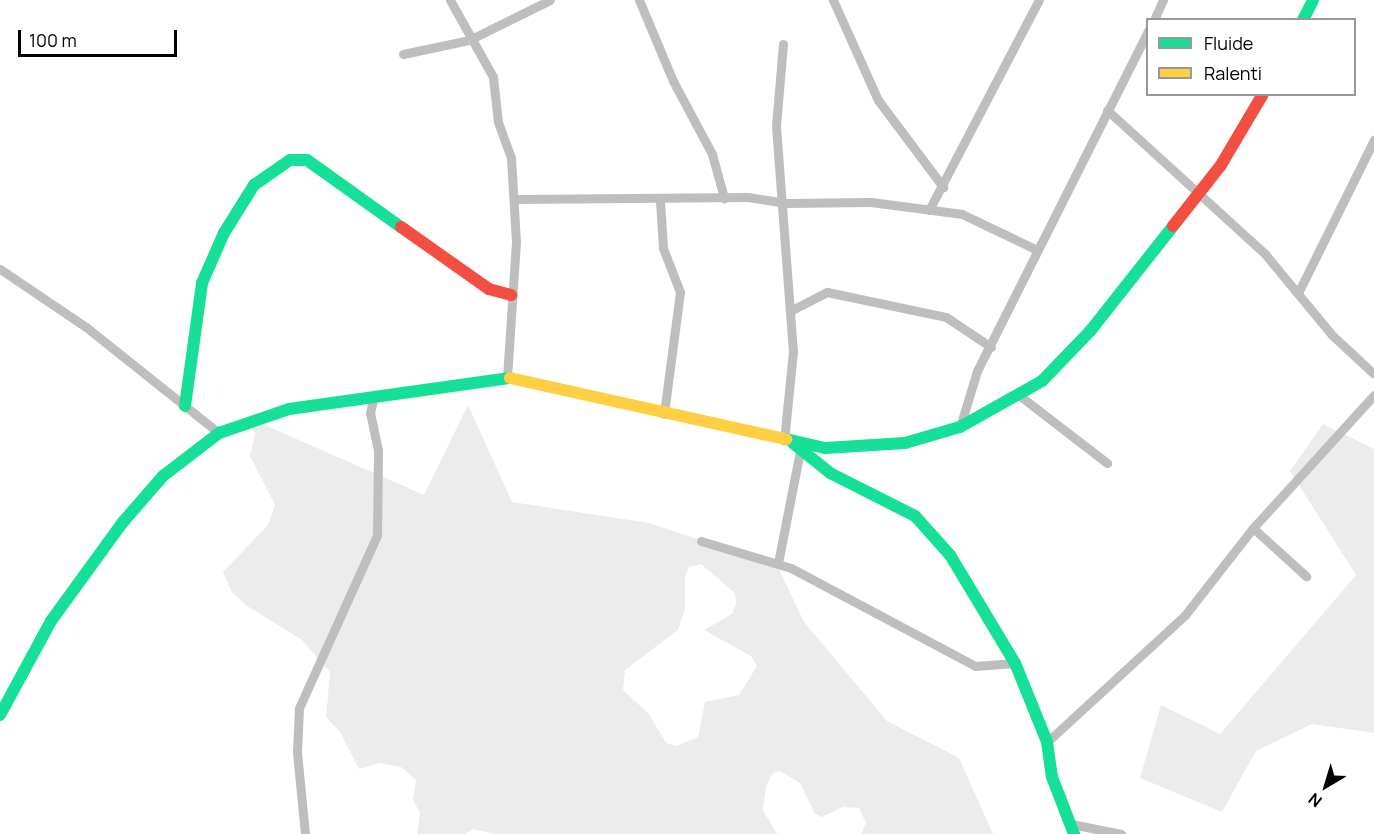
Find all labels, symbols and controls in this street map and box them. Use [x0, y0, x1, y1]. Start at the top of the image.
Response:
scale bar [21, 18, 180, 56]
legend [1146, 18, 1356, 96]
text: 100 m [29, 28, 77, 52]
text: Fluide [1204, 31, 1253, 55]
text: Ralenti [1204, 61, 1262, 85]
north arrow [1296, 756, 1356, 816]
text: N [1304, 788, 1326, 812]

